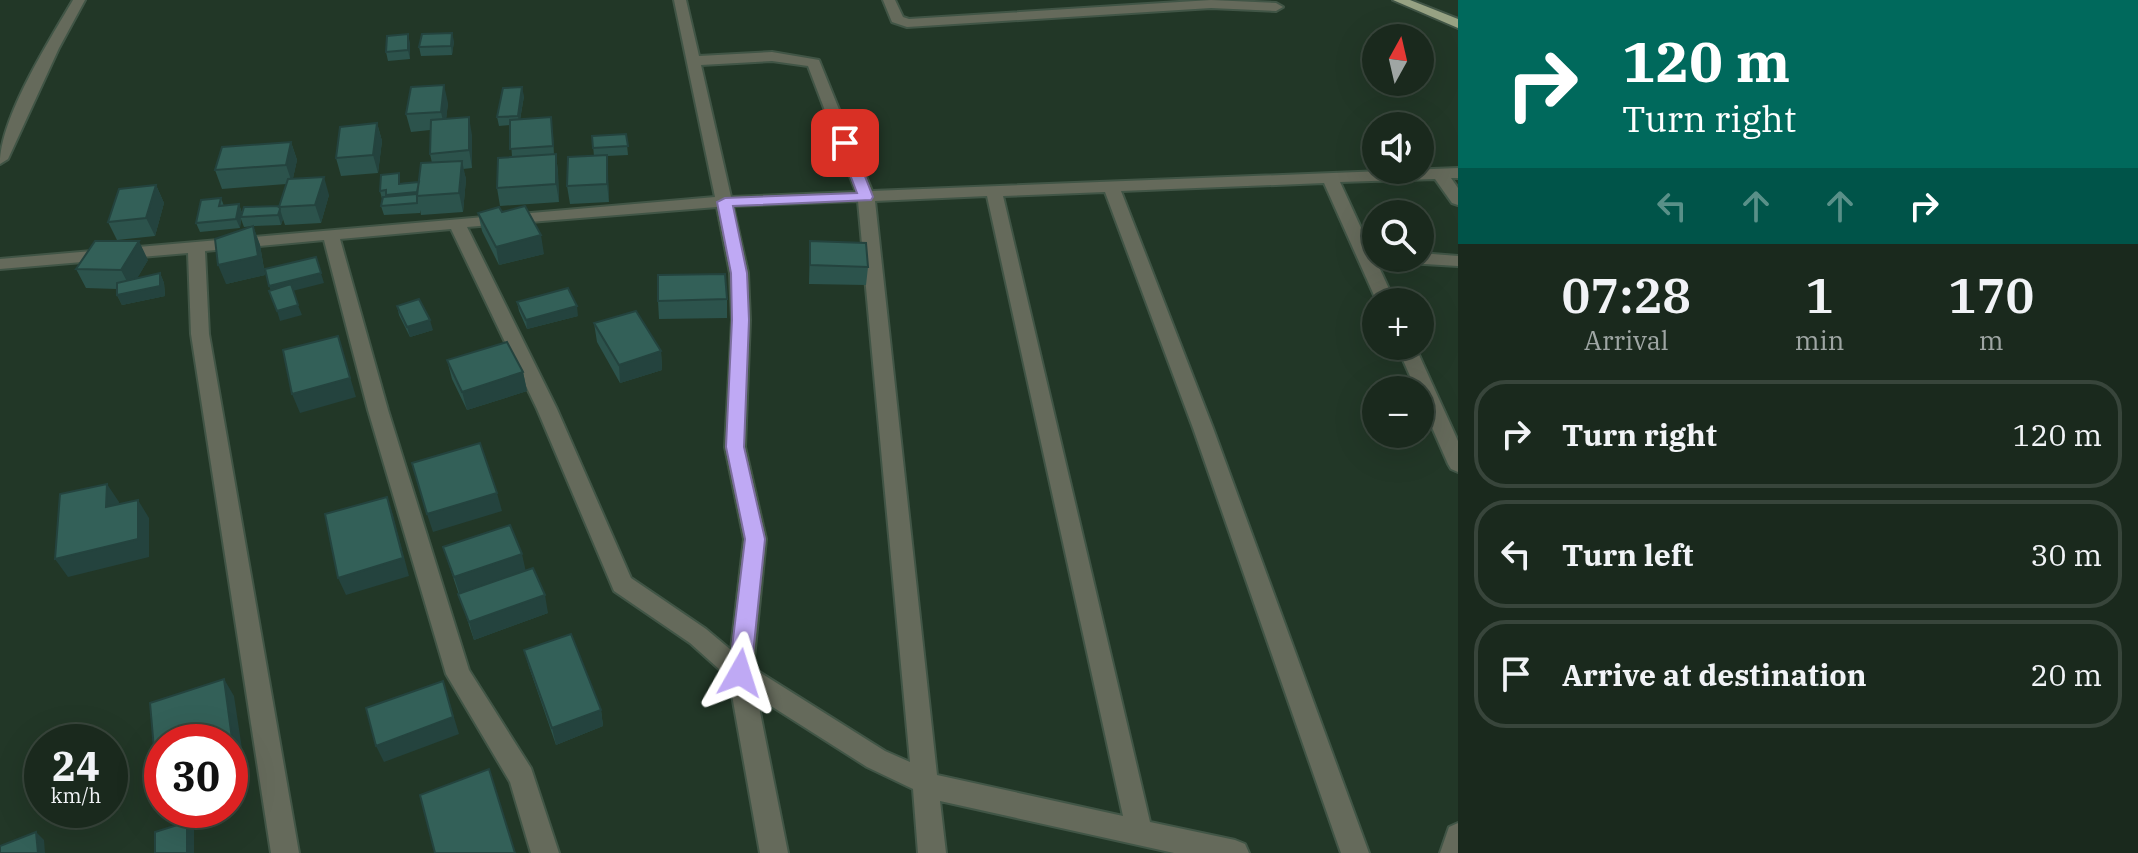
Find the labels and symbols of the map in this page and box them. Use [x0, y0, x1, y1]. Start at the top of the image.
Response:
north arrow [1362, 24, 1434, 96]
pin [811, 109, 879, 177]
position arrow [698, 631, 782, 715]
speed limit sign: 30 [144, 724, 248, 828]

